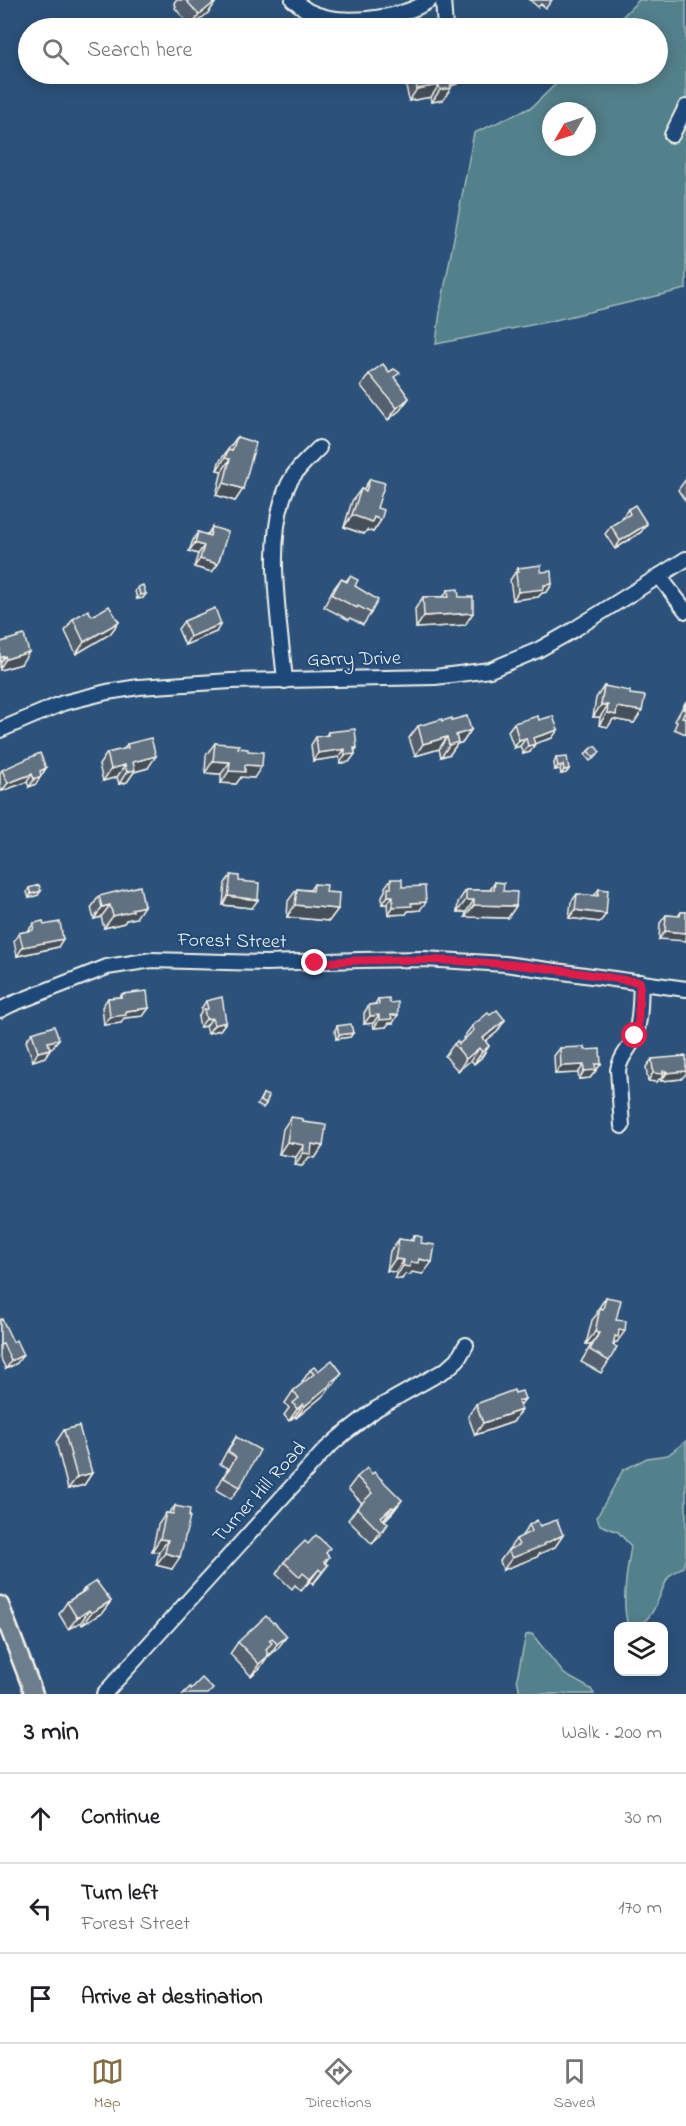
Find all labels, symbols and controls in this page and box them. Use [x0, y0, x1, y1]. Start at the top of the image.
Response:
search box [18, 18, 668, 84]
icon: search [39, 35, 72, 68]
text: Search here [87, 35, 192, 67]
north arrow [542, 102, 596, 156]
street label: Garry Drive [307, 645, 401, 675]
street label: Forest Street [176, 927, 287, 957]
route end [301, 949, 327, 975]
route start [621, 1022, 647, 1048]
street label: Turner Hill Road [206, 1436, 314, 1550]
map controls [614, 1622, 668, 1676]
button: layers [614, 1622, 668, 1676]
text: 3 min [24, 1714, 79, 1752]
text: Walk · 200 m [562, 1719, 662, 1748]
icon: ahead [24, 1802, 57, 1835]
text: Continue [81, 1802, 160, 1834]
text: 30 m [625, 1804, 662, 1833]
text: Turn left [81, 1878, 158, 1910]
icon: left [24, 1892, 57, 1925]
text: 170 m [618, 1894, 662, 1923]
text: Forest Street [81, 1910, 190, 1939]
icon: arrive [24, 1982, 57, 2015]
text: Arrive at destination [81, 1982, 263, 2014]
tab: Map [91, 2055, 124, 2115]
tab: Directions [305, 2055, 372, 2115]
tab: Saved [553, 2055, 595, 2115]

